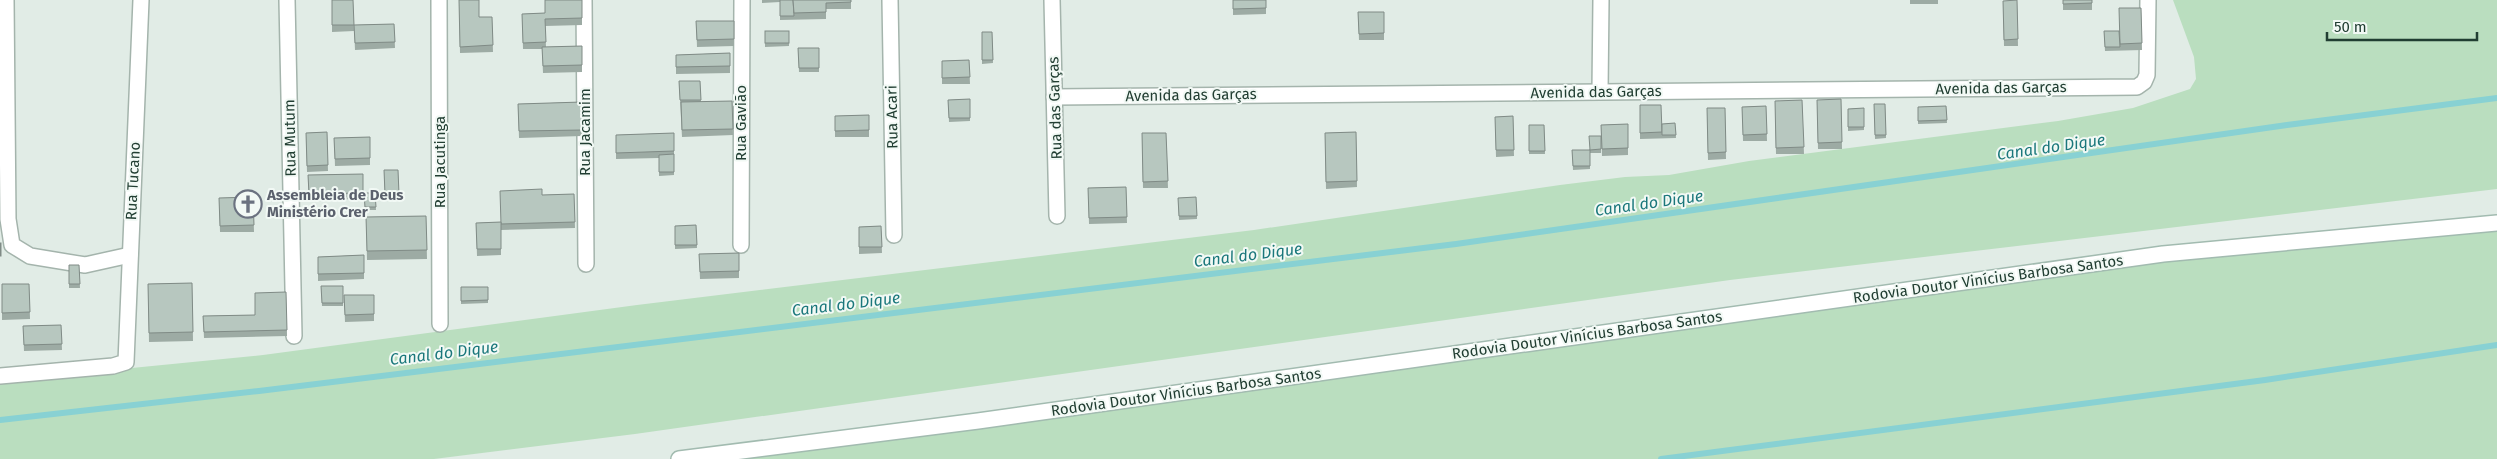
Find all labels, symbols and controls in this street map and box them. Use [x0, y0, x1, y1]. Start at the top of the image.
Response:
scale bar [2327, 10, 2477, 42]
text: 50 m [2334, 18, 2367, 36]
street label: Rua das Garças [1044, 56, 1066, 160]
street label: Avenida das Garças [1935, 78, 2067, 98]
street label: Avenida das Garças [1530, 82, 1662, 102]
street label: Rua Gavião [732, 85, 750, 161]
street label: Rua Acari [882, 85, 902, 149]
street label: Avenida das Garças [1125, 85, 1257, 105]
street label: Rua Jacamim [576, 88, 594, 176]
street label: Rua Mutum [280, 99, 300, 177]
street label: Rua Jacutinga [431, 116, 449, 208]
water label: Canal do Dique [1996, 130, 2106, 164]
street label: Rua Tucano [122, 141, 144, 221]
place label: Assembleia de Deus Ministério Crer [266, 186, 404, 221]
water label: Canal do Dique [1594, 186, 1704, 220]
church icon: Assembleia de Deus Ministério Crer [233, 189, 263, 219]
water label: Canal do Dique [1193, 239, 1303, 271]
street label: Rodovia Doutor Vinícius Barbosa Santos [1852, 251, 2124, 307]
water label: Canal do Dique [791, 288, 901, 320]
street label: Rodovia Doutor Vinícius Barbosa Santos [1451, 307, 1723, 363]
water label: Canal do Dique [389, 337, 499, 369]
street label: Rodovia Doutor Vinícius Barbosa Santos [1050, 364, 1322, 420]

